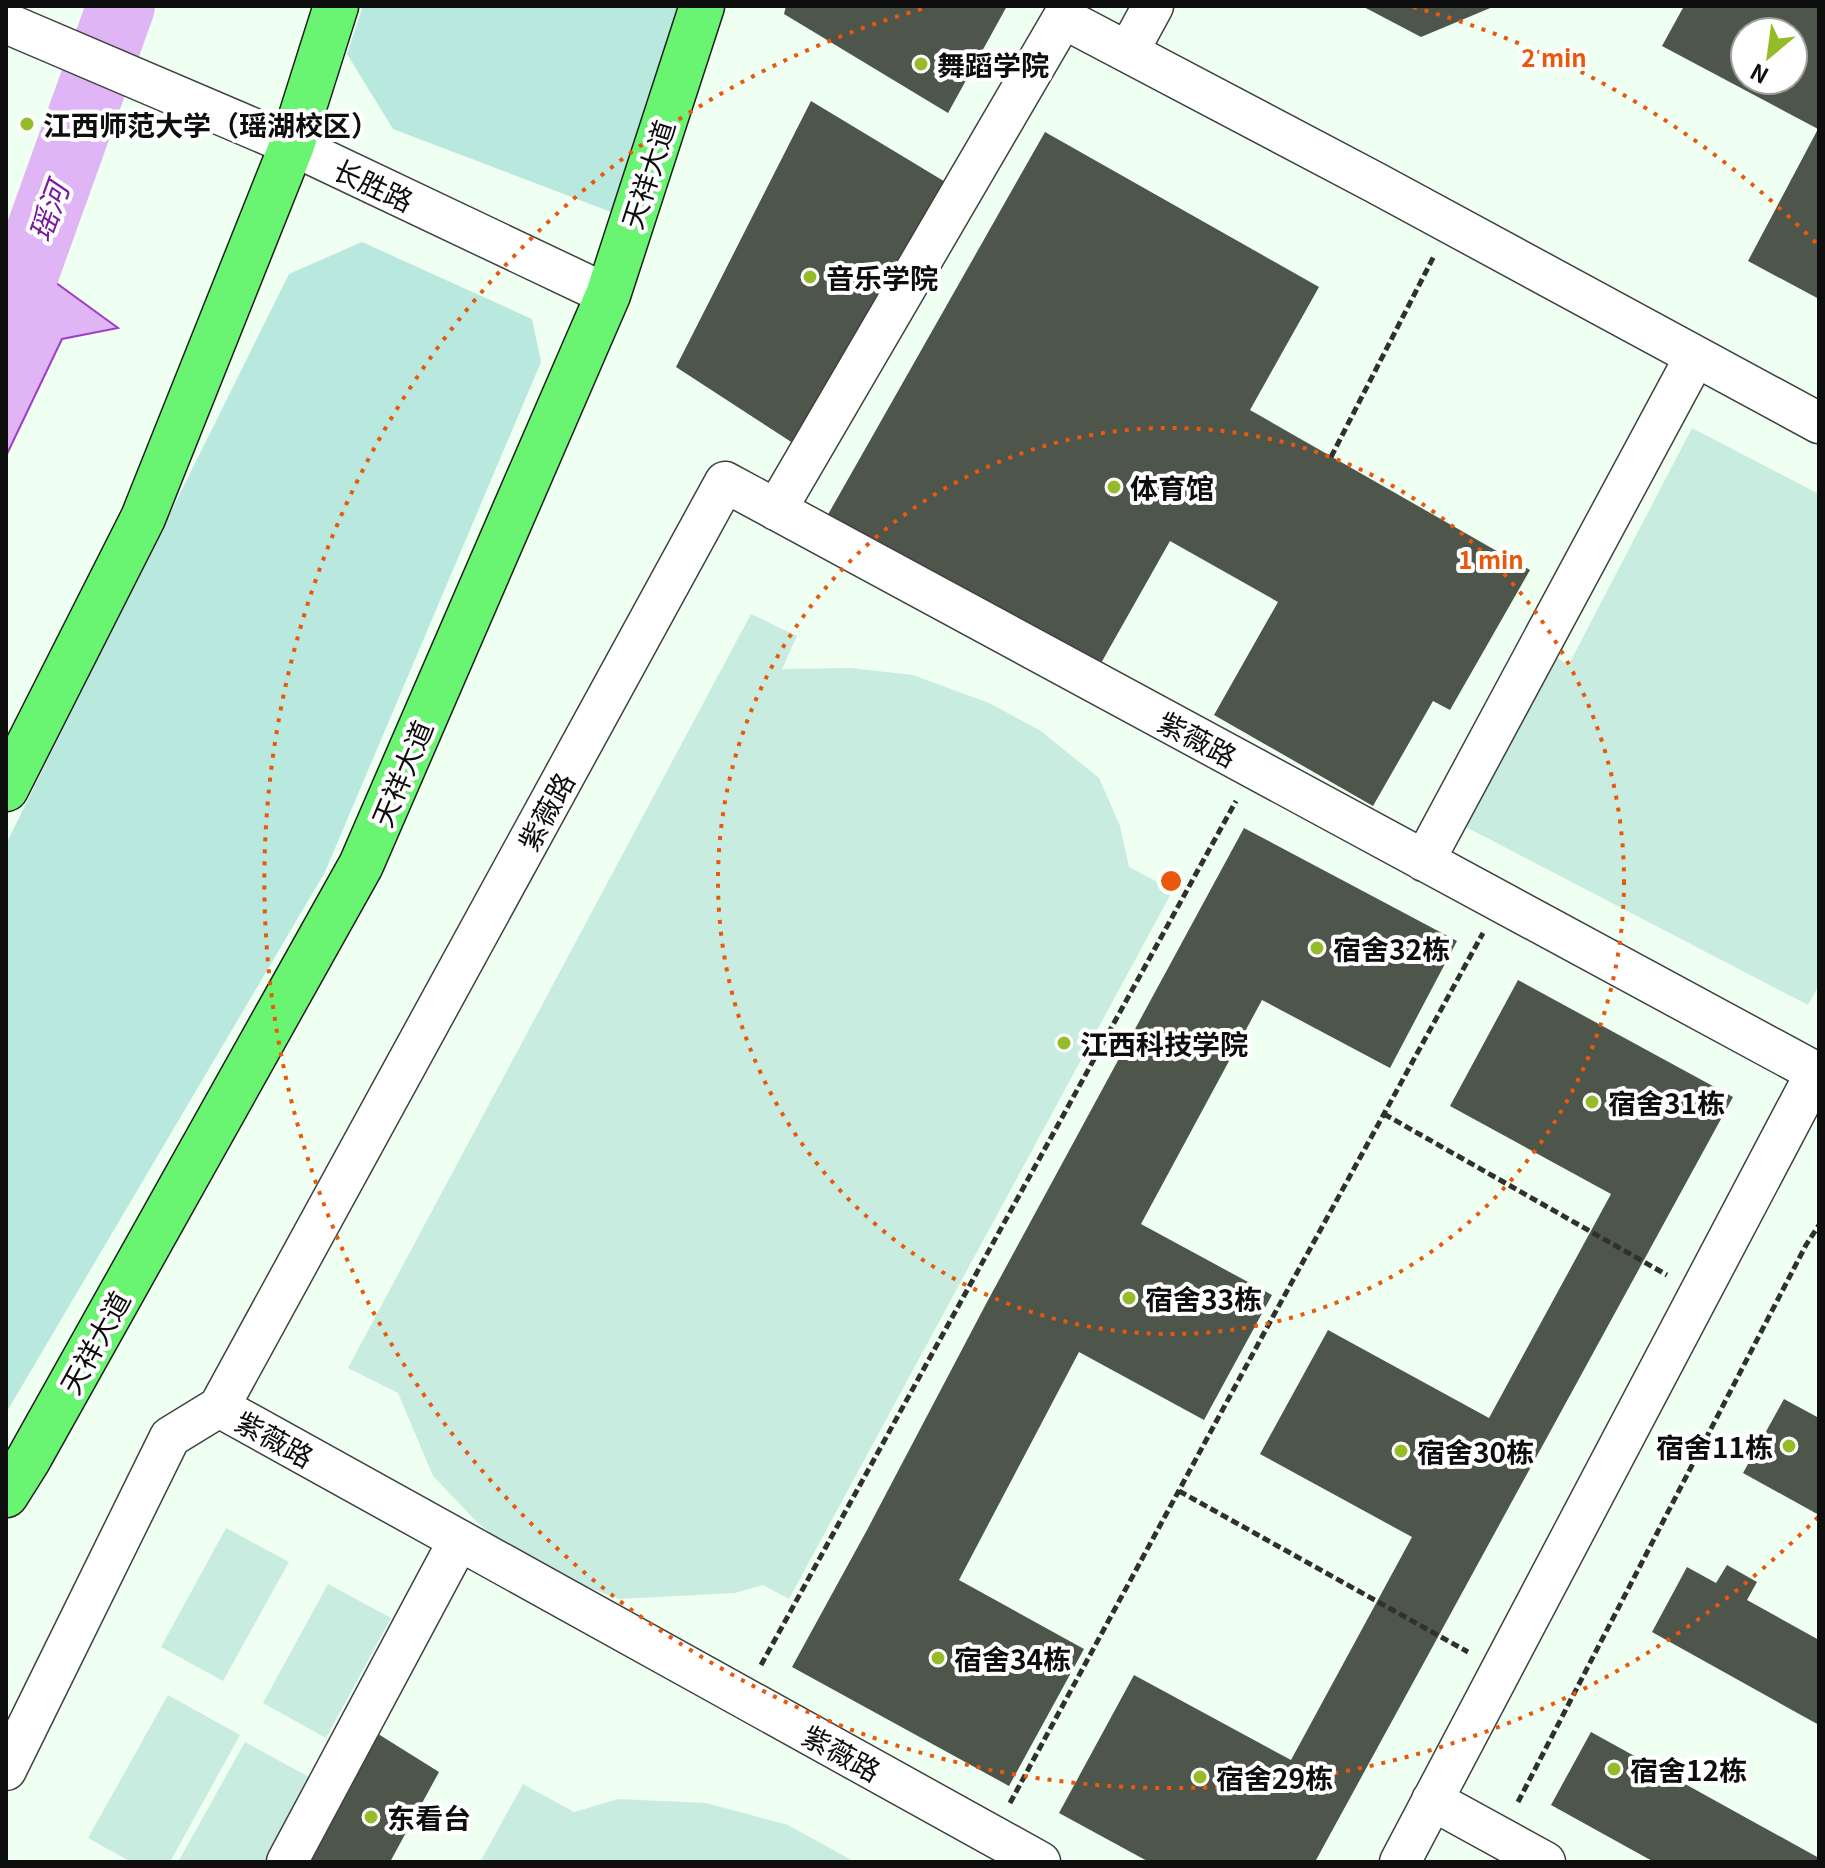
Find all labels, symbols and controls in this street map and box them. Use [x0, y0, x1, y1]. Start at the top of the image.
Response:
north arrow [1729, 16, 1809, 96]
text: 2 min [1521, 39, 1587, 74]
place label: 舞蹈学院 [937, 44, 1049, 84]
marker: 舞蹈学院 [912, 55, 930, 73]
text: N [1743, 57, 1773, 93]
place label: 江西师范大学（瑶湖校区） [43, 104, 379, 144]
marker: 江西师范大学（瑶湖校区） [18, 115, 36, 133]
street label: 天祥大道 [611, 115, 683, 233]
street label: 长胜路 [327, 148, 421, 220]
water label: 瑶河 [16, 171, 80, 247]
place label: 音乐学院 [826, 257, 938, 297]
marker: 音乐学院 [801, 268, 819, 286]
place label: 体育馆 [1130, 467, 1214, 507]
marker: 体育馆 [1105, 478, 1123, 496]
text: 1 min [1458, 541, 1524, 576]
street label: 紫薇路 [1152, 701, 1244, 775]
street label: 天祥大道 [361, 714, 441, 832]
street label: 紫薇路 [507, 765, 583, 857]
centre of rings [1157, 867, 1185, 895]
place label: 宿舍32栋 [1333, 928, 1450, 968]
marker: 宿舍32栋 [1308, 939, 1326, 957]
place label: 江西科技学院 [1080, 1023, 1248, 1063]
marker: 江西科技学院 [1055, 1034, 1073, 1052]
place label: 宿舍31栋 [1608, 1082, 1725, 1122]
marker: 宿舍31栋 [1583, 1093, 1601, 1111]
place label: 宿舍33栋 [1145, 1278, 1262, 1318]
street label: 天祥大道 [49, 1283, 139, 1401]
marker: 宿舍33栋 [1120, 1289, 1138, 1307]
street label: 紫薇路 [229, 1400, 321, 1476]
place label: 宿舍11栋 [1656, 1426, 1773, 1466]
place label: 宿舍30栋 [1417, 1431, 1534, 1471]
marker: 宿舍11栋 [1780, 1437, 1798, 1455]
marker: 宿舍30栋 [1392, 1442, 1410, 1460]
place label: 宿舍34栋 [954, 1638, 1071, 1678]
marker: 宿舍34栋 [929, 1649, 947, 1667]
street label: 紫薇路 [796, 1714, 888, 1790]
place label: 宿舍12栋 [1630, 1749, 1747, 1789]
place label: 宿舍29栋 [1216, 1757, 1333, 1797]
marker: 宿舍12栋 [1605, 1760, 1623, 1778]
marker: 宿舍29栋 [1191, 1768, 1209, 1786]
place label: 东看台 [387, 1797, 471, 1837]
marker: 东看台 [362, 1808, 380, 1826]

